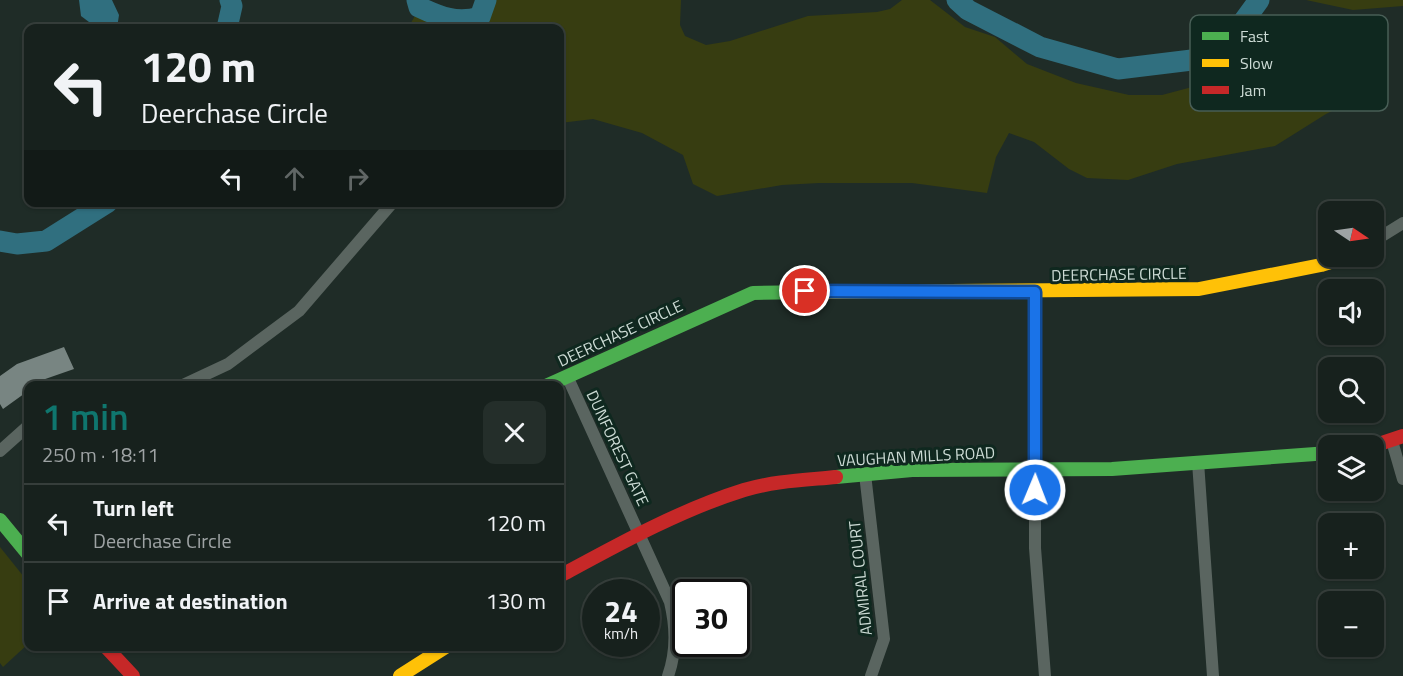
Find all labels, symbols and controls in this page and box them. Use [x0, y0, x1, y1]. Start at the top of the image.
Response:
legend [1190, 15, 1388, 111]
text: Fast [1240, 24, 1269, 48]
text: 120 m [141, 34, 256, 98]
icon: left [42, 48, 120, 126]
text: Slow [1240, 51, 1273, 75]
text: Jam [1240, 78, 1266, 102]
text: Deerchase Circle [141, 92, 328, 133]
icon: left [215, 162, 248, 195]
icon: ahead [278, 162, 311, 195]
icon: right [341, 162, 374, 195]
north arrow [1318, 201, 1384, 267]
map controls [1318, 201, 1384, 657]
street label: DEERCHASE CIRCLE [1051, 261, 1187, 287]
pin [779, 265, 830, 316]
icon: arrive [788, 274, 821, 307]
button: sound [1318, 279, 1384, 345]
street label: DEERCHASE CIRCLE [553, 293, 687, 373]
button: search [1318, 357, 1384, 423]
street label: DUNFOREST GATE [581, 386, 655, 510]
text: 1 min [42, 389, 129, 444]
button: close [483, 401, 546, 464]
button: layers [1318, 435, 1384, 501]
text: 250 m · 18:11 [42, 439, 159, 470]
street label: VAUGHAN MILLS ROAD [836, 440, 996, 472]
position arrow [1003, 458, 1067, 522]
text: Turn left [93, 491, 174, 525]
text: 120 m [486, 506, 546, 540]
icon: left [42, 507, 75, 540]
button: + [1318, 513, 1384, 579]
street label: ADMIRAL COURT [842, 519, 878, 637]
text: Deerchase Circle [93, 525, 232, 556]
speed limit sign: 30 [672, 579, 750, 657]
text: Arrive at destination [93, 584, 288, 618]
text: 130 m [486, 584, 546, 618]
icon: arrive [42, 585, 75, 618]
text: 24 [604, 588, 638, 634]
button: − [1318, 591, 1384, 657]
text: km/h [604, 622, 638, 645]

